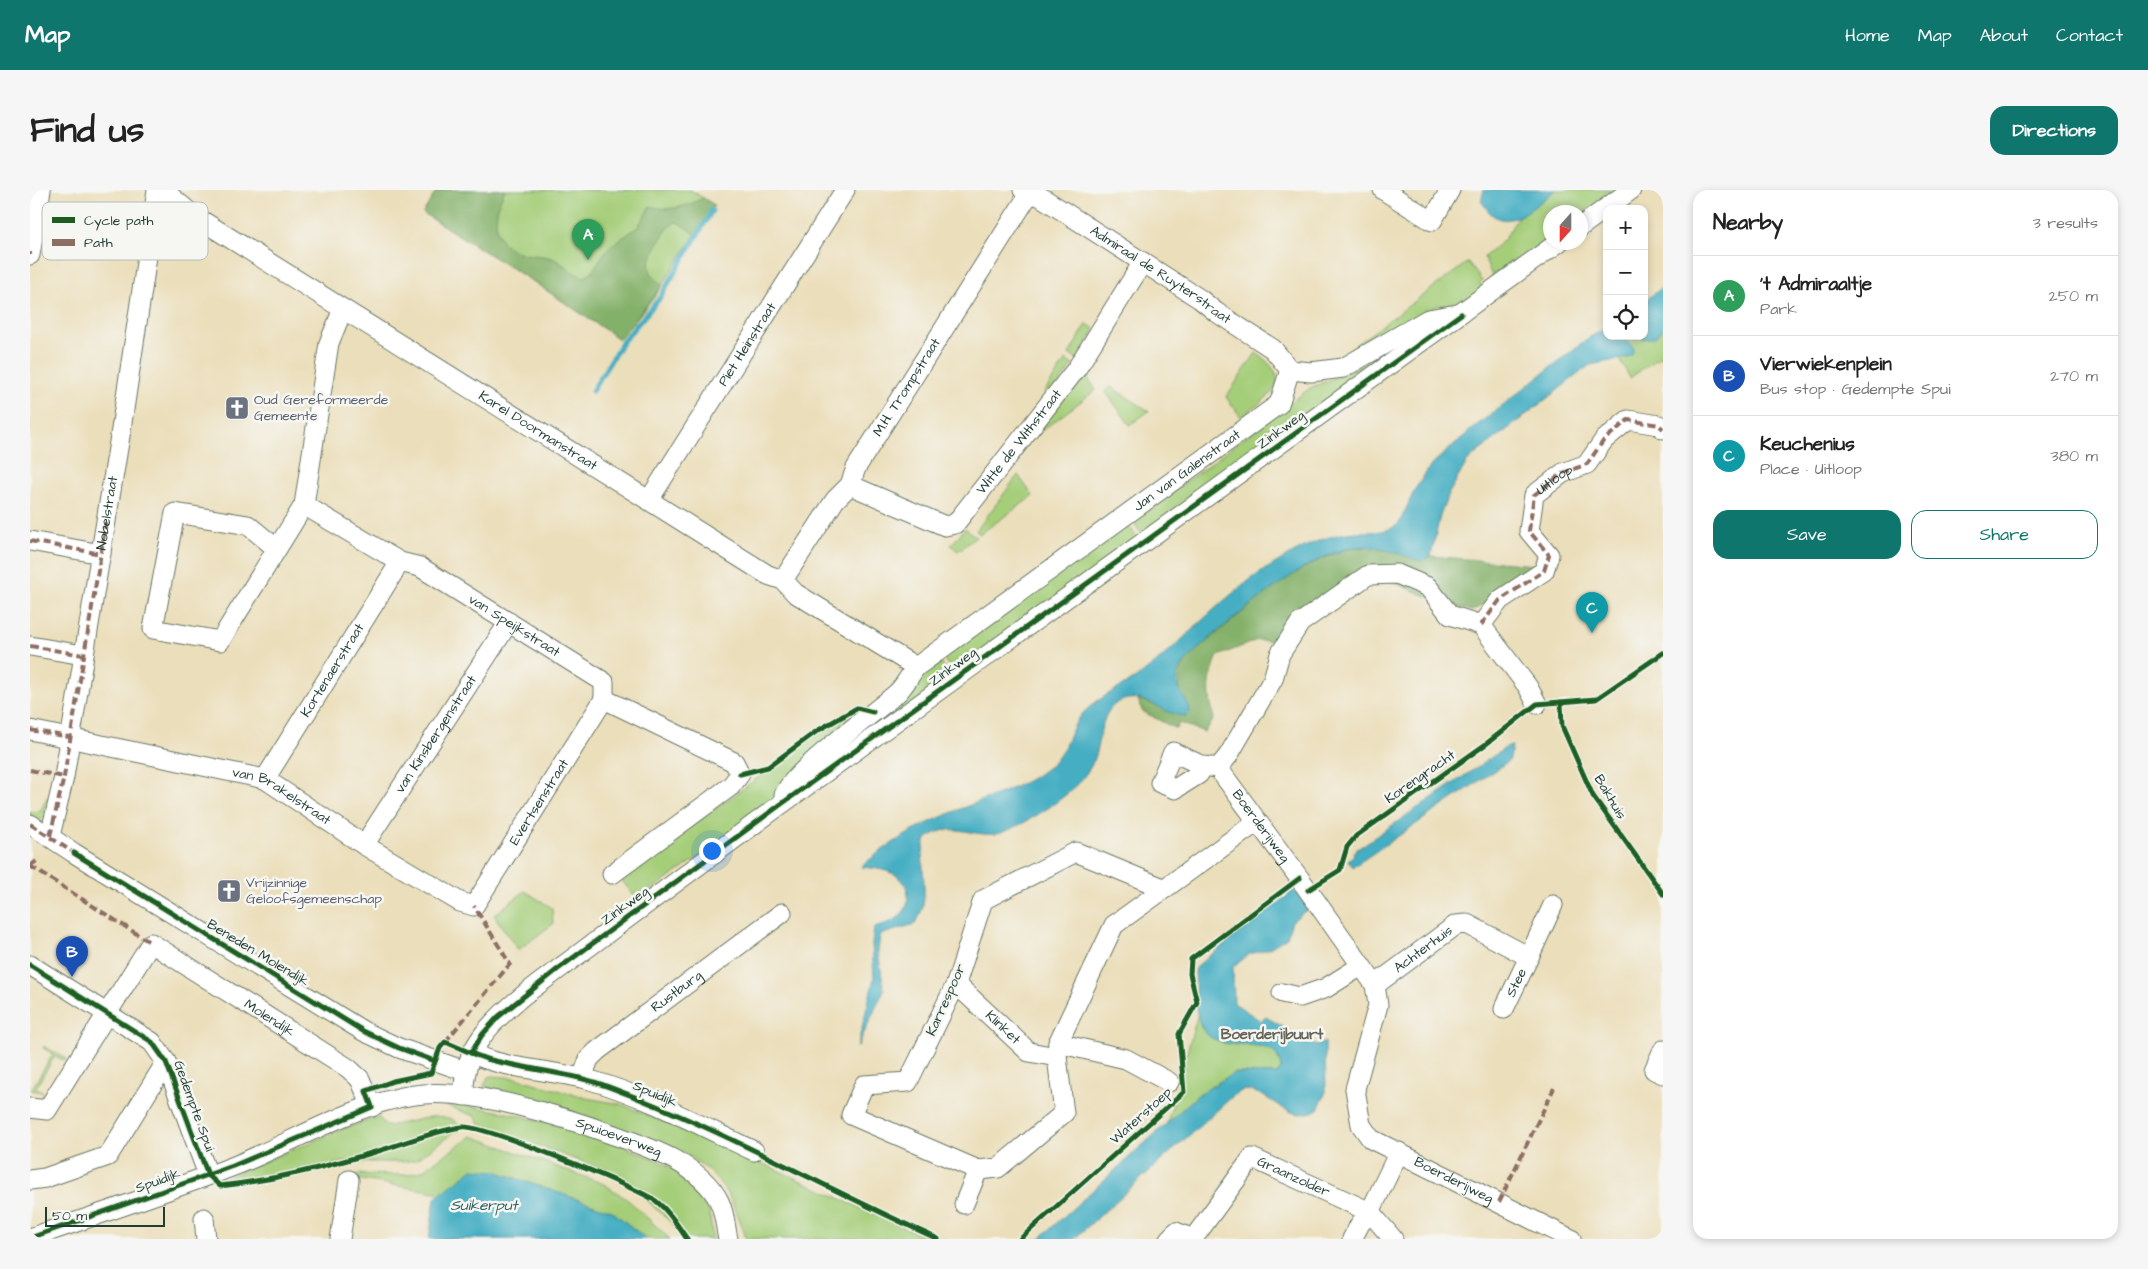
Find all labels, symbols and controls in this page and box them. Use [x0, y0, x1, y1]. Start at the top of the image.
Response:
text: Map [25, 18, 70, 52]
text: Home [1845, 23, 1890, 48]
text: Map [1918, 23, 1952, 48]
text: About [1980, 23, 2028, 48]
text: Contact [2056, 23, 2123, 48]
text: Find us [30, 106, 144, 155]
button: Directions [1990, 106, 2118, 155]
legend [42, 202, 208, 260]
north arrow [1543, 205, 1588, 250]
map controls [1603, 205, 1648, 340]
button: + [1603, 205, 1648, 250]
text: Nearby [1713, 208, 1783, 237]
text: Cycle path [84, 211, 153, 231]
text: 3 results [2033, 212, 2098, 234]
pin: A [572, 219, 604, 260]
street label: Admiraal de Ruyterstraat [1086, 221, 1235, 329]
text: Path [84, 233, 113, 253]
button: − [1603, 250, 1648, 295]
text: 't Admiraaltje [1760, 271, 1872, 298]
text: A [1724, 285, 1734, 307]
text: 250 m [2049, 285, 2098, 307]
button: locate [1603, 295, 1648, 340]
text: Park [1760, 298, 1797, 320]
street label: Piet Heinstraat [713, 299, 781, 390]
street label: M.H. Trompstraat [868, 334, 946, 441]
text: Vierwiekenplein [1760, 351, 1892, 378]
text: B [1723, 365, 1735, 387]
text: 270 m [2050, 365, 2098, 387]
text: Bus stop · Gedempte Spui [1760, 378, 1951, 400]
street label: Witte de Withstraat [972, 385, 1067, 499]
street label: Karel Doormanstraat [475, 386, 601, 476]
place label: Oud Gereformeerde Gemeente [254, 390, 389, 426]
church icon: Oud Gereformeerde Gemeente [224, 395, 250, 421]
street label: Zinkweg [1253, 406, 1309, 454]
street label: Jan van Galenstraat [1129, 425, 1245, 516]
text: Keuchenius [1760, 431, 1855, 458]
text: C [1723, 445, 1735, 467]
text: 380 m [2051, 445, 2098, 467]
text: Place · Uitloop [1760, 458, 1862, 480]
street label: Uitloop [1532, 460, 1576, 500]
street label: Nobelstraat [91, 474, 123, 552]
button: Save [1713, 510, 1901, 559]
button: Share [1911, 510, 2098, 559]
street label: van Speijkstraat [464, 590, 564, 662]
pin: C [1576, 592, 1608, 633]
street label: Kortenaerstraat [296, 619, 370, 721]
street label: Zinkweg [925, 643, 981, 691]
street label: van Kinsbergenstraat [390, 671, 482, 797]
street label: Korengracht [1381, 745, 1460, 809]
street label: Evertsenstraat [505, 755, 574, 849]
street label: van Brakelstraat [230, 762, 335, 830]
street label: Bakhuis [1589, 771, 1631, 823]
street label: Boerderijweg [1227, 785, 1295, 867]
your location [699, 838, 725, 864]
place label: Vrijzinnige Geloofsgemeenschap [246, 873, 382, 909]
church icon: Vrijzinnige Geloofsgemeenschap [216, 878, 242, 904]
street label: Zinkweg [597, 882, 653, 930]
street label: Beneden Molendijk [203, 915, 313, 992]
street label: Achterhuis [1390, 921, 1457, 978]
pin: B [56, 936, 88, 977]
street label: Karrespoor [921, 961, 971, 1039]
street label: Stee [1501, 965, 1532, 1001]
street label: Rustburg [647, 966, 707, 1017]
street label: Molendijk [240, 994, 299, 1042]
street label: Klinket [981, 1006, 1025, 1049]
district label: Boerderijbuurt [1221, 1024, 1324, 1045]
street label: Gedempte Spui [168, 1058, 220, 1154]
street label: Spuidijk [630, 1076, 681, 1112]
street label: Waterstoep [1106, 1083, 1177, 1149]
street label: Spuioeverweg [573, 1113, 665, 1162]
street label: Graanzolder [1254, 1152, 1333, 1202]
street label: Boerderijweg [1411, 1152, 1497, 1209]
street label: Spuidijk [133, 1164, 184, 1198]
water label: Suikerput [450, 1195, 520, 1216]
scale bar [45, 1204, 165, 1227]
text: 50 m [52, 1206, 87, 1226]

